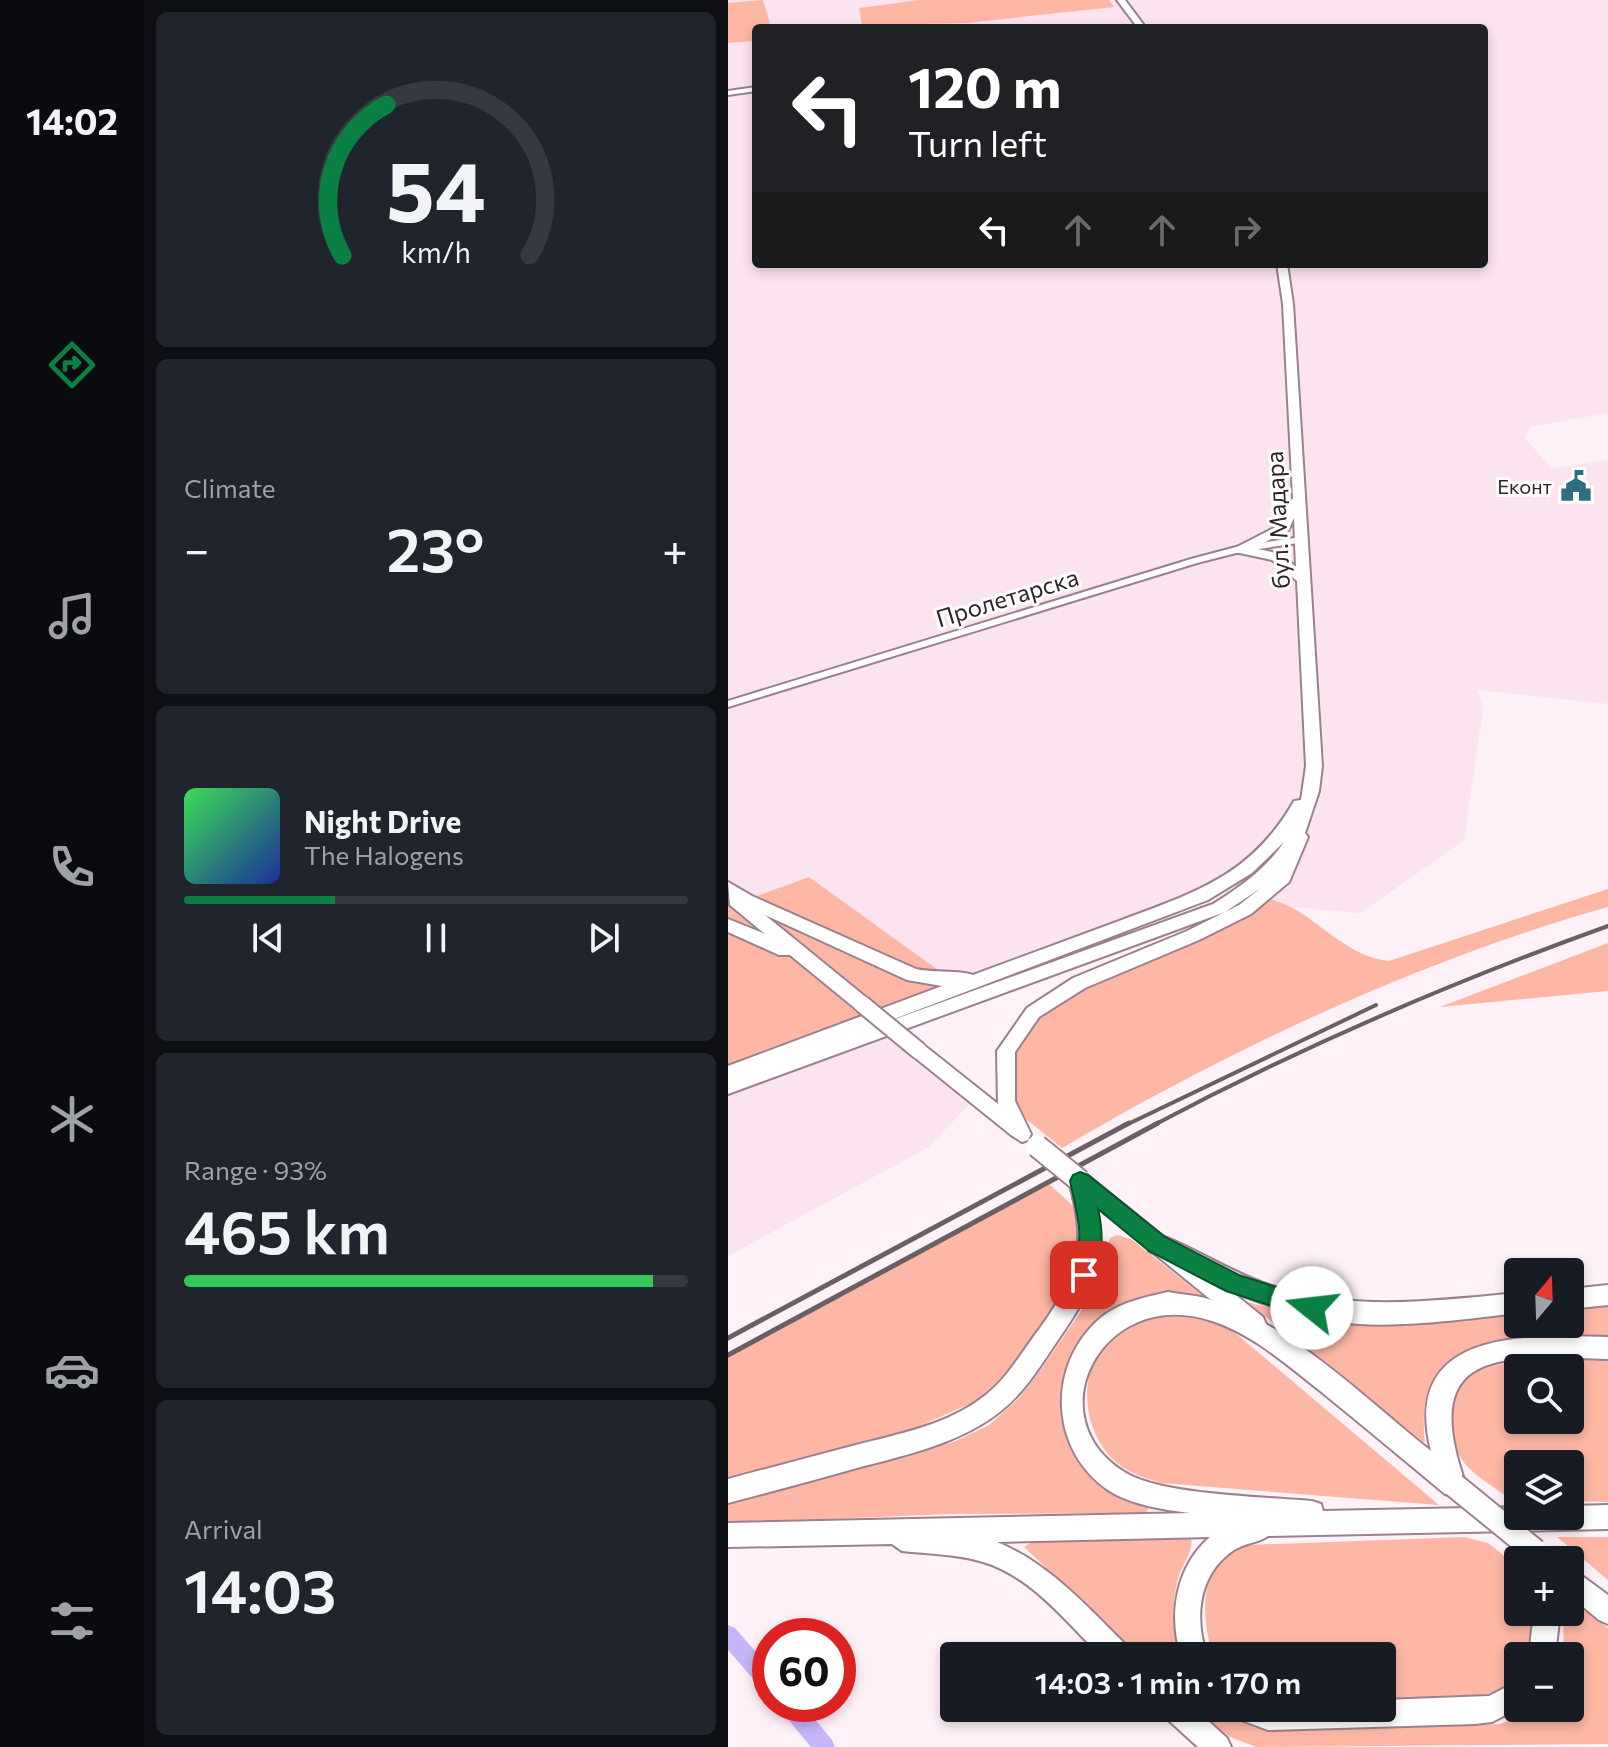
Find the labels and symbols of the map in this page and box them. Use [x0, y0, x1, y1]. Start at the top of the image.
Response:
street label: бул. Мадара [1259, 450, 1295, 590]
public building icon: Еконт [1559, 469, 1593, 503]
place label: Еконт [1497, 474, 1552, 498]
street label: Пролетарска [932, 562, 1082, 632]
pin [1050, 1241, 1118, 1309]
north arrow [1504, 1258, 1584, 1338]
position arrow [1270, 1266, 1354, 1350]
speed limit sign: 60 [752, 1618, 856, 1722]

